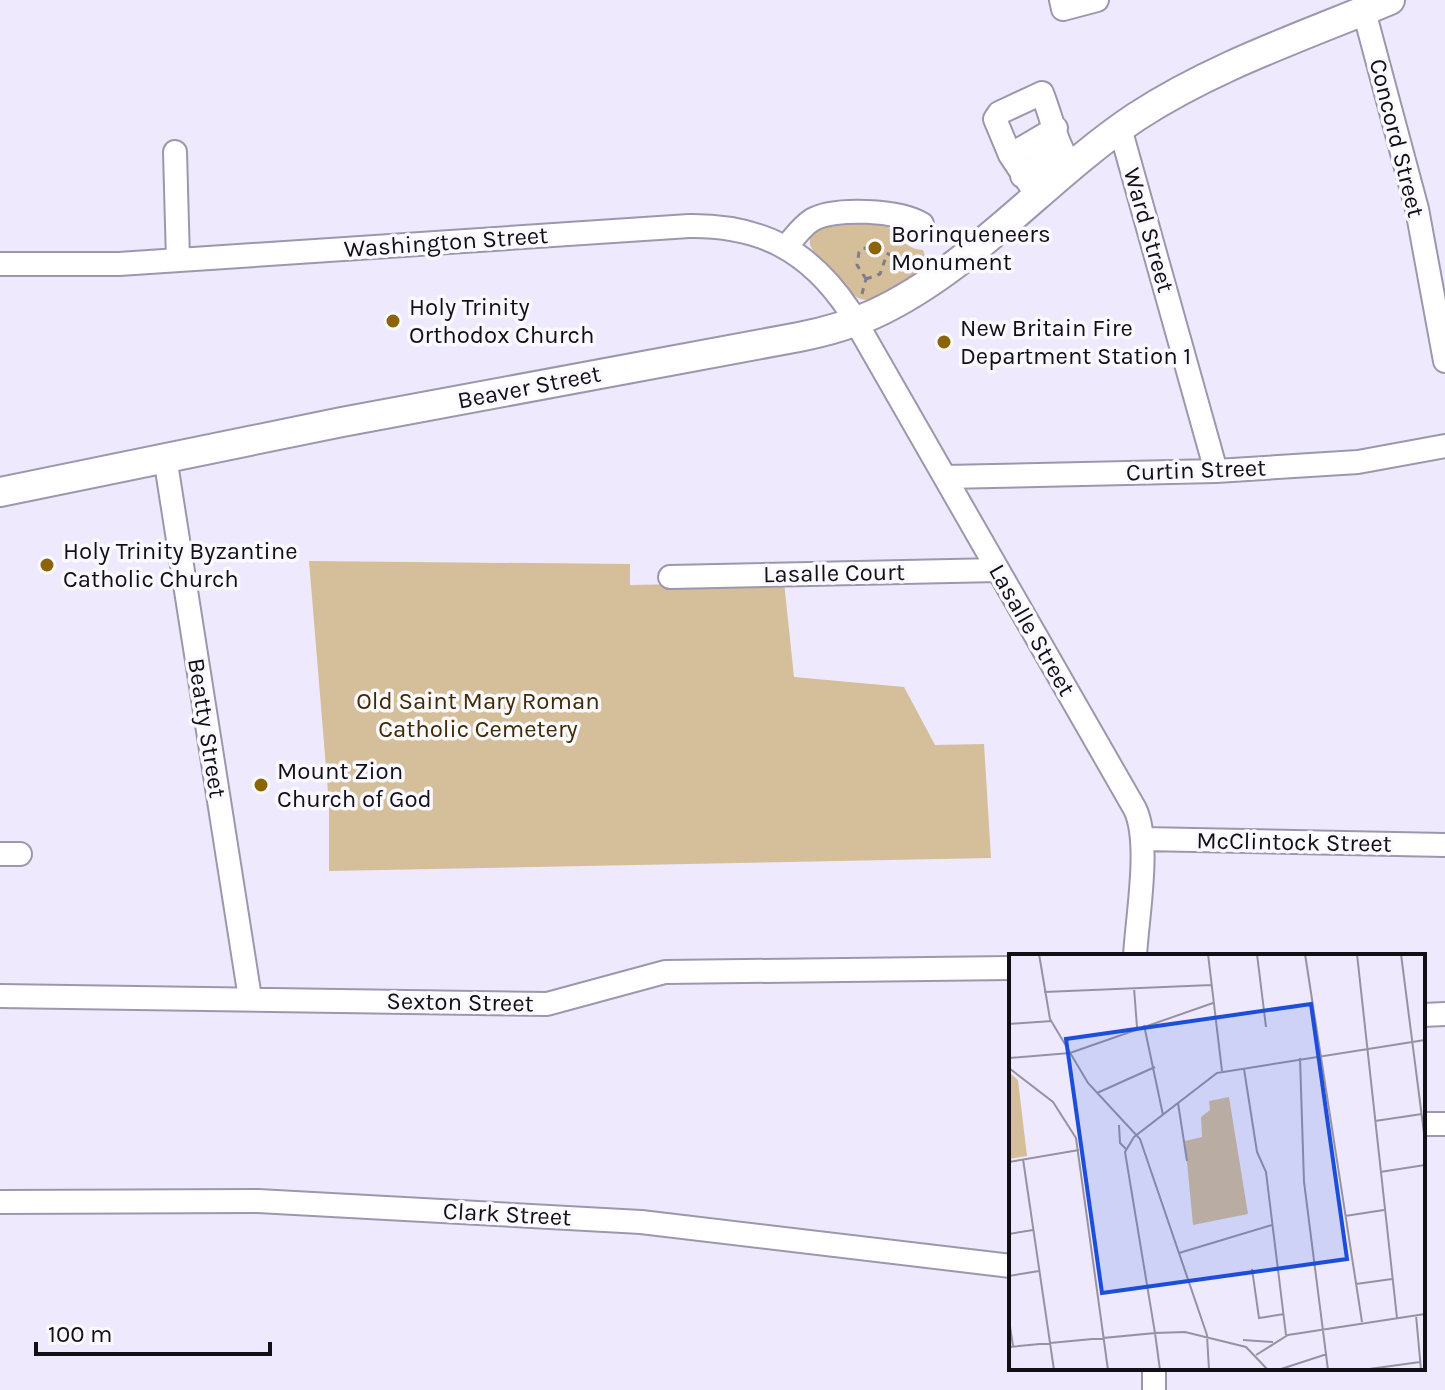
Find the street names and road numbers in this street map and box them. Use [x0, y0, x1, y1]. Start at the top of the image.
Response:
street label: Concord Street [1364, 56, 1430, 220]
street label: Ward Street [1118, 164, 1180, 296]
street label: Washington Street [343, 221, 549, 263]
street label: Beaver Street [455, 359, 603, 415]
street label: Curtin Street [1125, 454, 1267, 486]
street label: Lasalle Court [763, 558, 905, 588]
street label: Lasalle Street [983, 559, 1081, 701]
street label: Beatty Street [182, 656, 232, 800]
street label: McClintock Street [1196, 826, 1392, 858]
street label: Sexton Street [386, 987, 534, 1017]
street label: Clark Street [442, 1197, 572, 1231]

